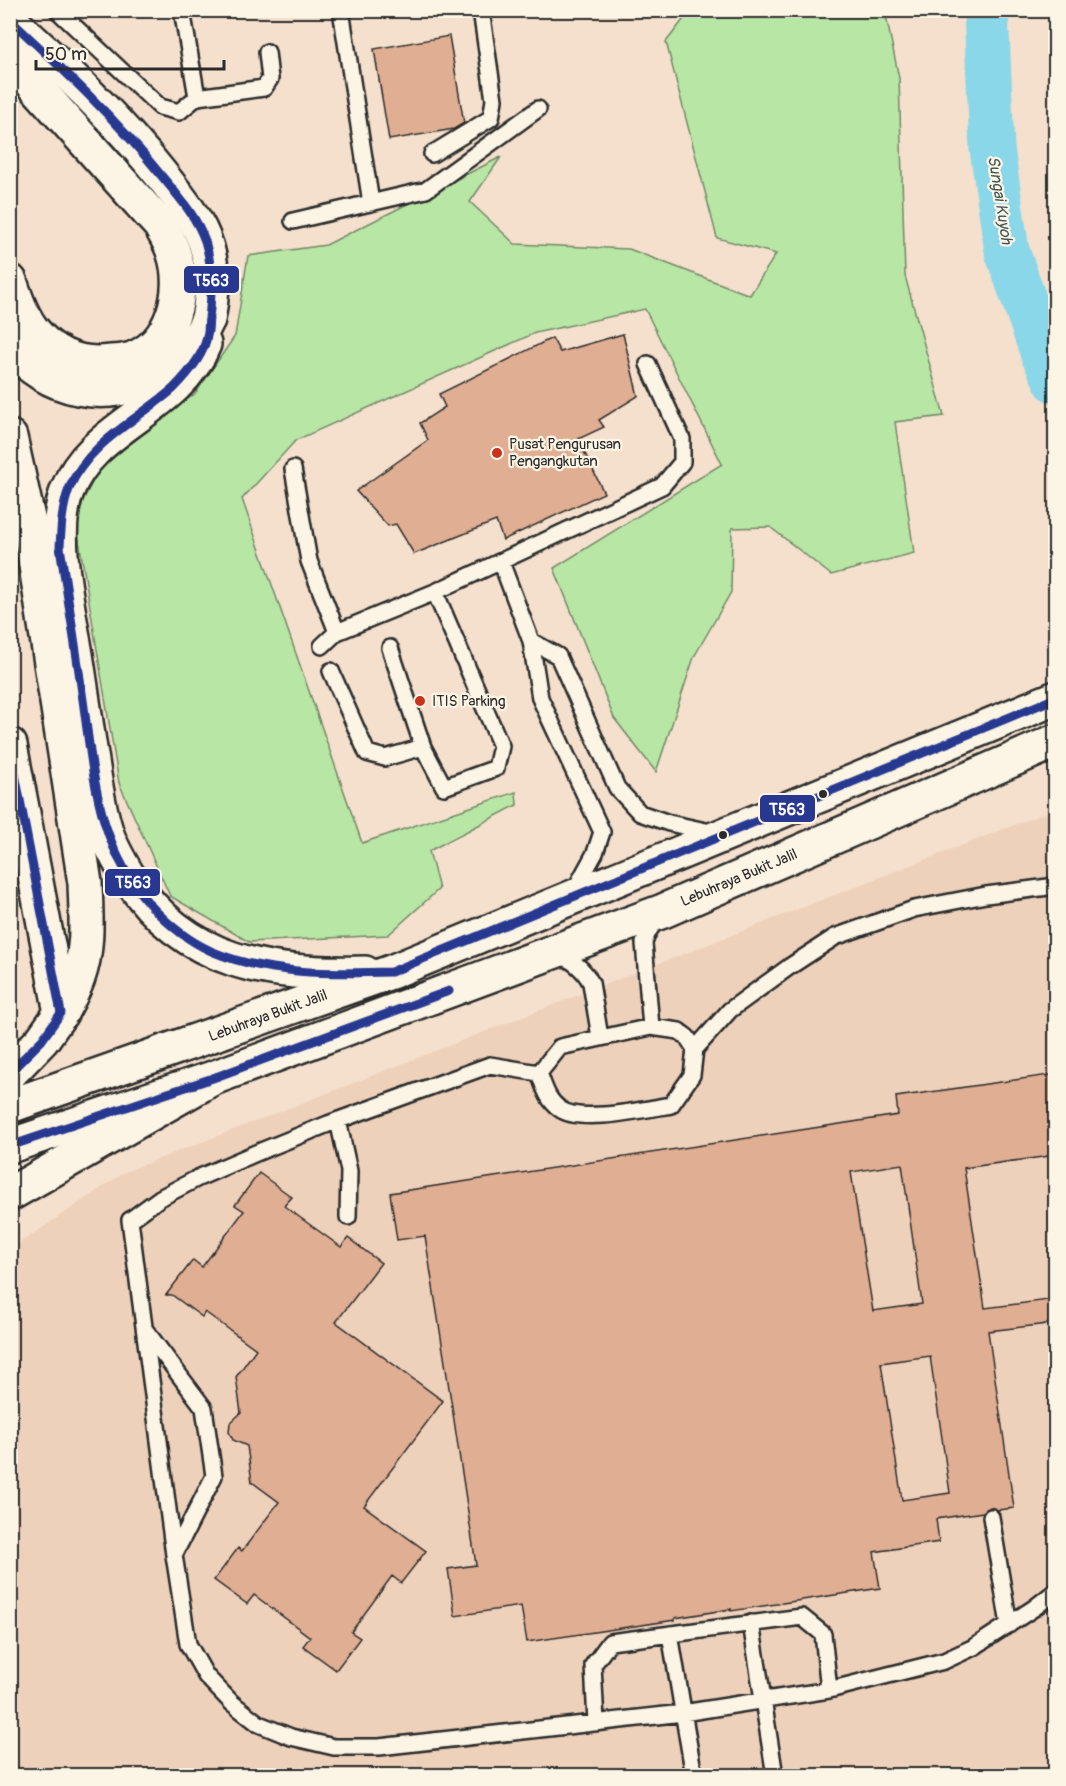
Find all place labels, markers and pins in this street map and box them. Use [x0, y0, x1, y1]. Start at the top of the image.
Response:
place label: Pusat Pengurusan Pengangkutan [509, 435, 621, 471]
marker: Pusat Pengurusan Pengangkutan [490, 446, 504, 460]
place label: ITIS Parking [432, 692, 506, 711]
marker: ITIS Parking [413, 694, 427, 708]
unlabelled marker [817, 788, 829, 800]
unlabelled marker [717, 829, 729, 841]

